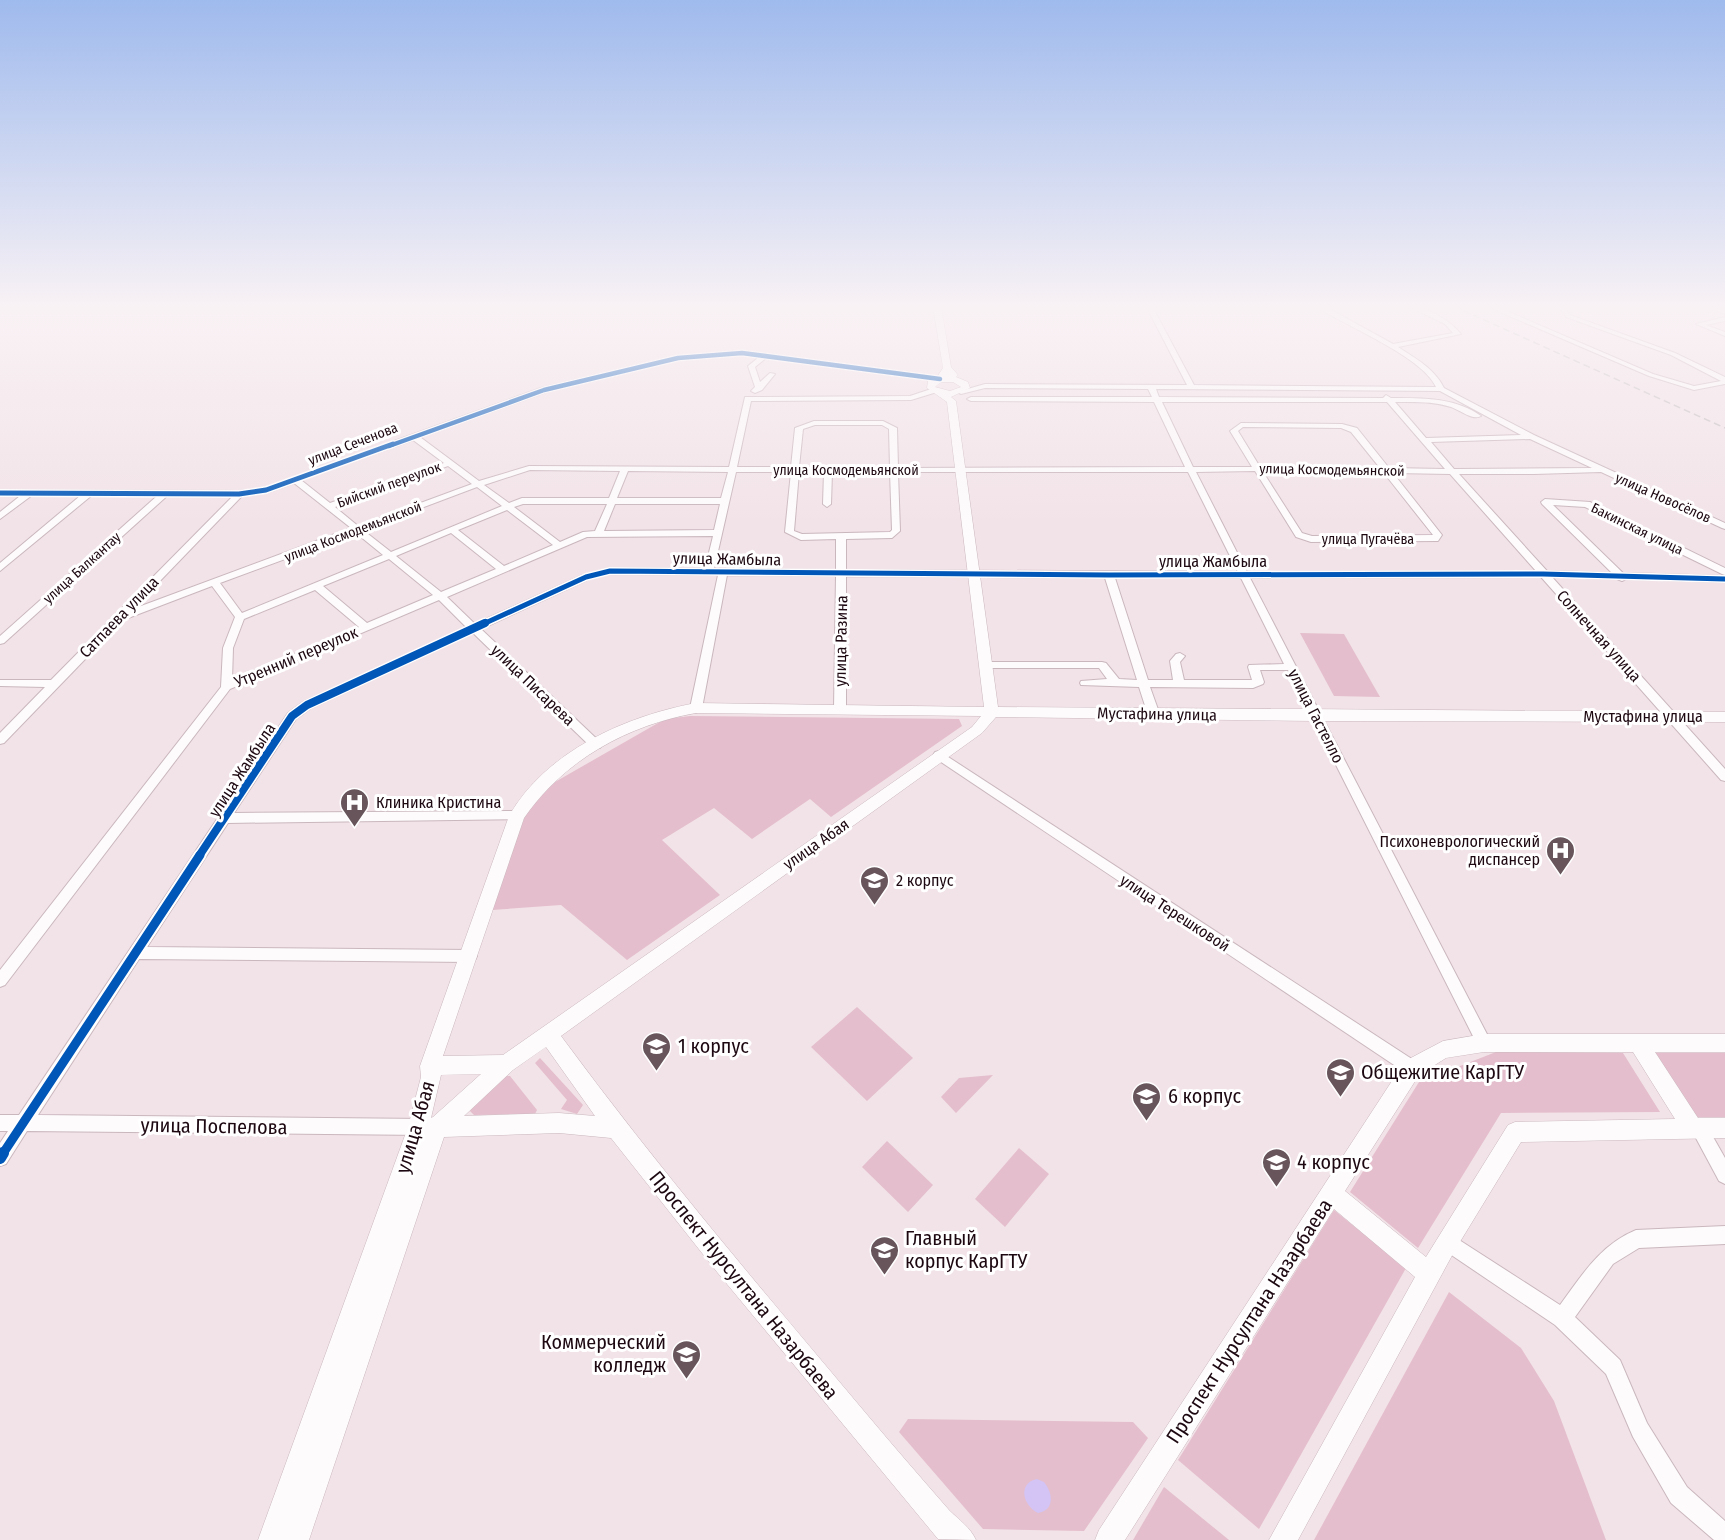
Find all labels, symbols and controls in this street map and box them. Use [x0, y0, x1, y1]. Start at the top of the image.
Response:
street label: улица Сеченова [306, 419, 400, 469]
street label: Бийский переулок [335, 458, 444, 512]
street label: улица Космодемьянской [1259, 460, 1405, 480]
street label: улица Космодемьянской [773, 462, 919, 479]
street label: улица Новосёлов [1613, 469, 1713, 527]
street label: улица Космодемьянской [282, 498, 424, 566]
street label: Бакинская улица [1588, 499, 1686, 559]
street label: улица Балкантау [40, 528, 125, 607]
street label: улица Пугачёва [1322, 531, 1414, 548]
street label: улица Жамбыла [673, 549, 781, 569]
street label: улица Жамбыла [1159, 552, 1267, 571]
street label: Сатпаева улица [75, 572, 163, 662]
street label: Солнечная улица [1553, 586, 1645, 686]
street label: улица Разина [831, 595, 851, 687]
street label: Утренний переулок [231, 622, 361, 692]
street label: улица Писарева [487, 640, 579, 730]
street label: улица Гастелло [1284, 666, 1348, 766]
street label: Мустафина улица [1097, 703, 1217, 725]
street label: Мустафина улица [1583, 707, 1703, 726]
street label: улица Жамбыла [205, 719, 280, 821]
hospital icon: Клиника Кристина [339, 786, 371, 828]
place label: Клиника Кристина [376, 793, 501, 812]
street label: улица Абая [779, 814, 853, 874]
place label: Психоневрологический диспансер [1380, 832, 1540, 869]
hospital icon: Психоневрологический диспансер [1545, 834, 1577, 876]
school or university icon: 2 корпус [859, 864, 891, 906]
street label: улица Терешковой [1117, 870, 1233, 956]
place label: 2 корпус [896, 871, 954, 890]
school or university icon: 1 корпус [641, 1030, 673, 1072]
place label: 1 корпус [678, 1034, 749, 1058]
school or university icon: Общежитие КарГТУ [1324, 1056, 1356, 1098]
place label: Общежитие КарГТУ [1361, 1060, 1524, 1084]
street label: улица Абая [390, 1078, 440, 1176]
school or university icon: 6 корпус [1131, 1080, 1163, 1122]
place label: 6 корпус [1168, 1084, 1241, 1108]
street label: улица Поспелова [140, 1113, 288, 1139]
school or university icon: 4 корпус [1260, 1146, 1292, 1188]
place label: 4 корпус [1297, 1150, 1370, 1174]
street label: Проспект Нурсултана Назарбаева [644, 1166, 844, 1404]
street label: Проспект Нурсултана Назарбаева [1161, 1194, 1337, 1448]
place label: Главный корпус КарГТУ [905, 1226, 1027, 1273]
school or university icon: Главный корпус КарГТУ [868, 1234, 900, 1276]
place label: Коммерческий колледж [541, 1330, 666, 1377]
school or university icon: Коммерческий колледж [671, 1338, 703, 1380]

